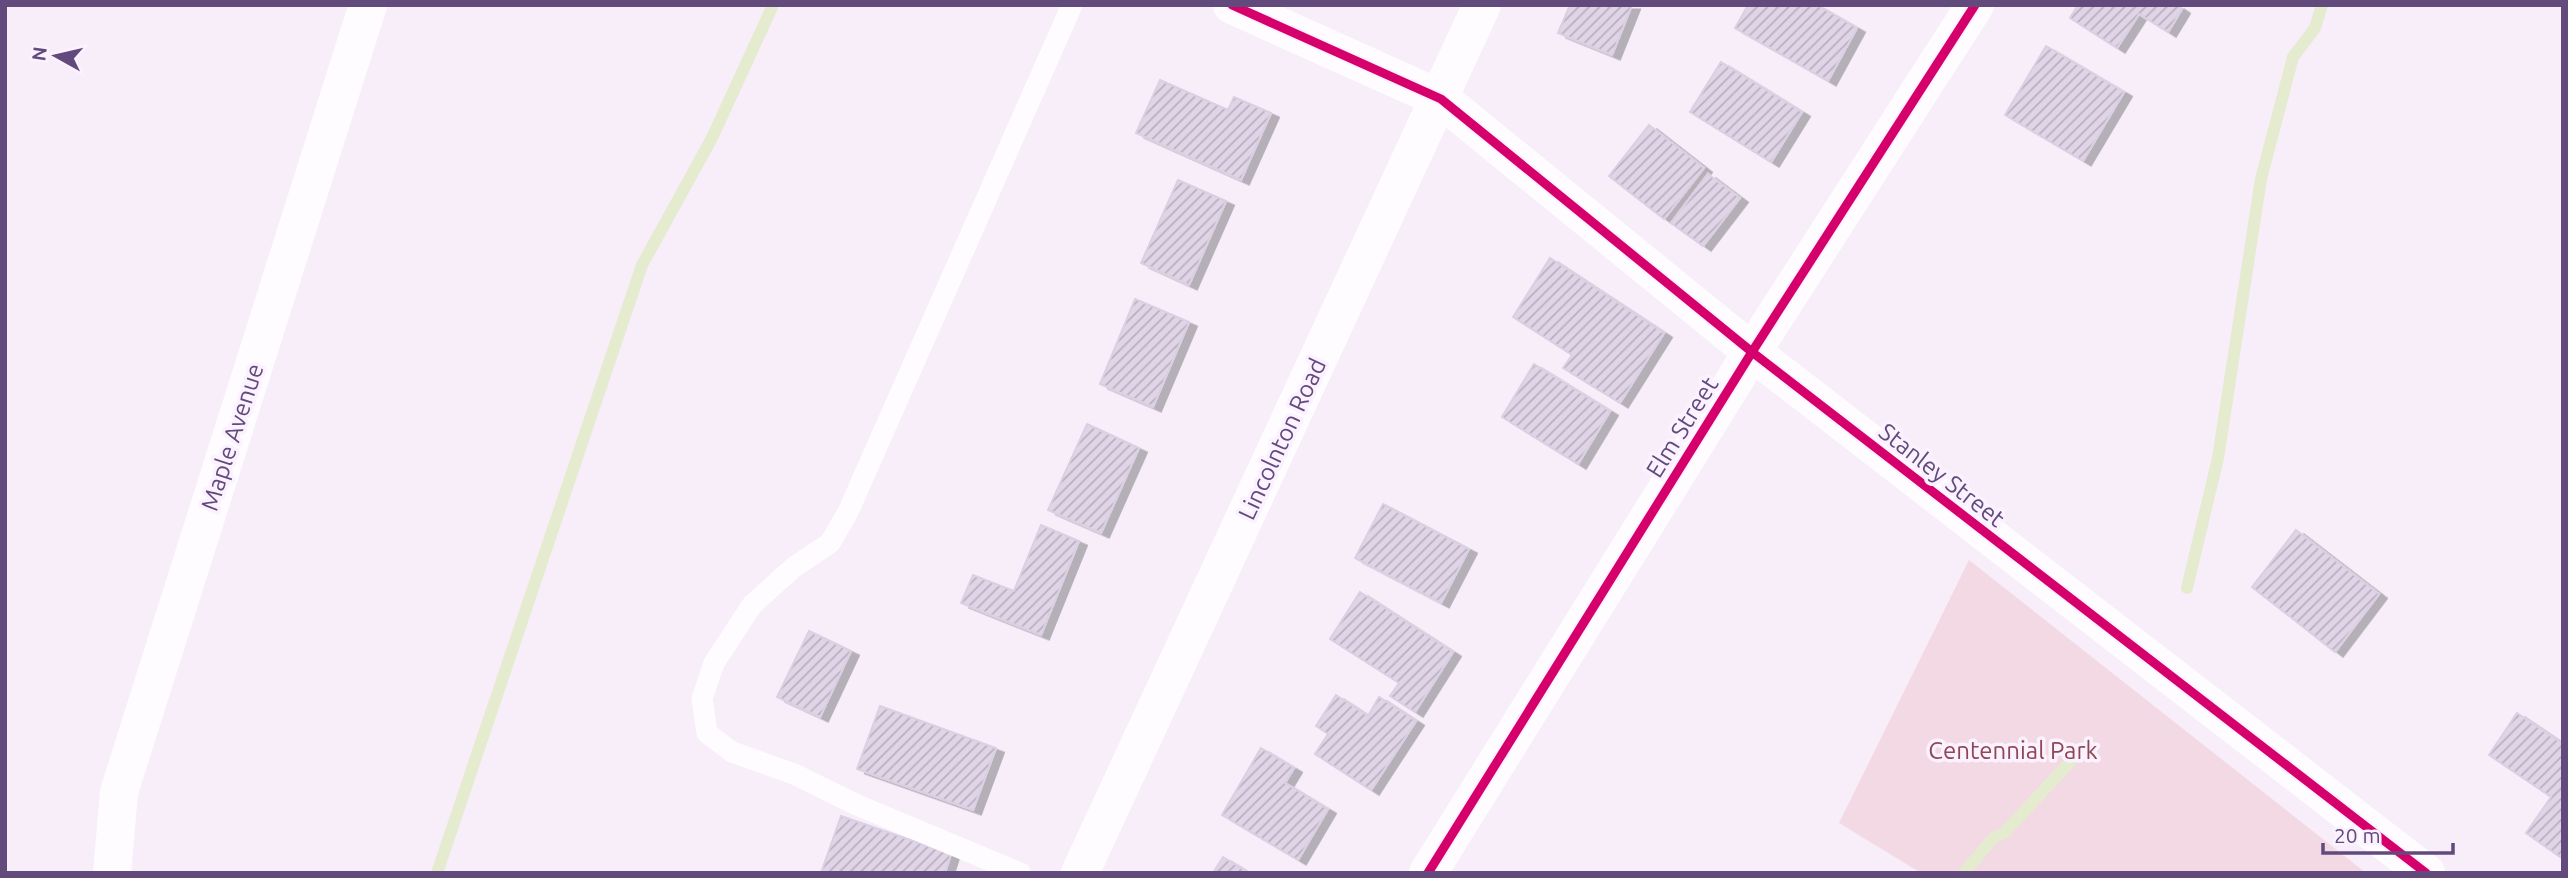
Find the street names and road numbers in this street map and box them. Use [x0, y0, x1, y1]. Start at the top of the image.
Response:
street label: Lincolnton Road [1233, 354, 1331, 524]
street label: Maple Avenue [196, 360, 268, 514]
street label: Elm Street [1641, 371, 1724, 482]
street label: Stanley Street [1874, 418, 2010, 533]

